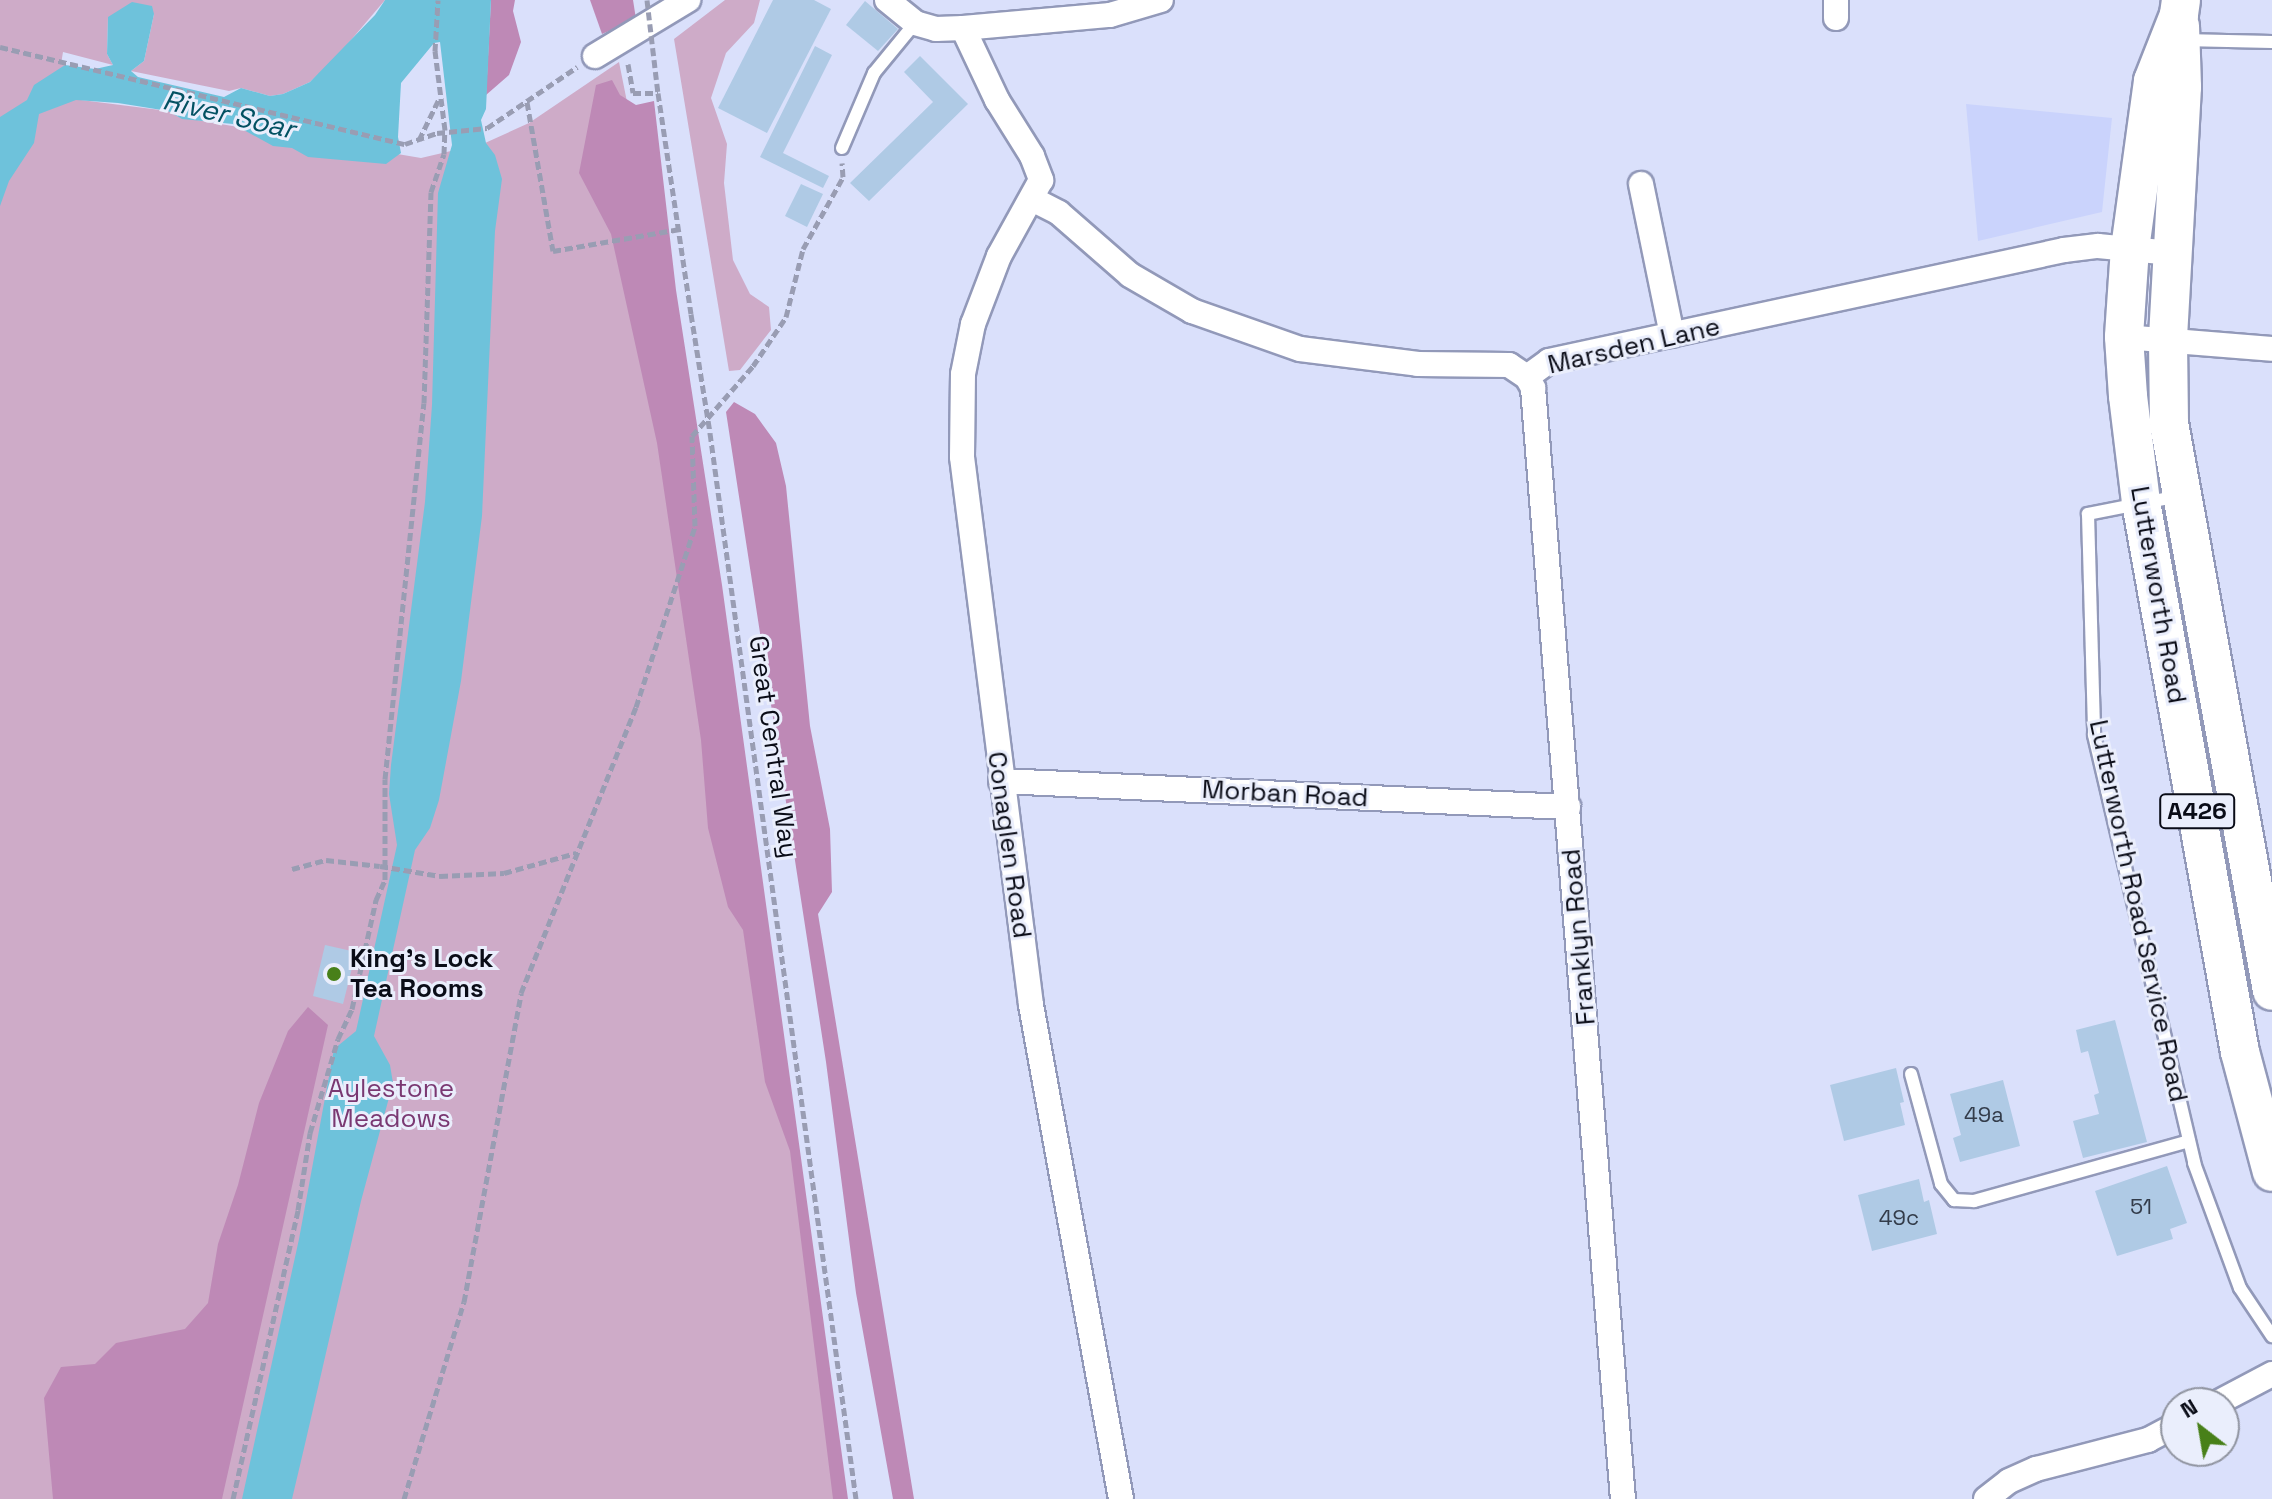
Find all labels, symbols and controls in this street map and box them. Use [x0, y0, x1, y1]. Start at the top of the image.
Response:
water label: River Soar [160, 83, 298, 145]
street label: Marsden Lane [1545, 311, 1723, 381]
street label: Lutterworth Road [2124, 484, 2192, 706]
street label: Great Central Way [742, 634, 804, 860]
street label: Lutterworth Road Service Road [2082, 717, 2194, 1105]
street label: Conaglen Road [980, 750, 1038, 940]
street label: Morban Road [1201, 774, 1369, 814]
road number: A426 [2159, 791, 2235, 831]
street label: Franklyn Road [1556, 847, 1602, 1027]
place label: King's Lock Tea Rooms [350, 943, 493, 1004]
marker: King's Lock Tea Rooms [325, 965, 343, 983]
park label: Aylestone Meadows [328, 1073, 454, 1134]
house number: 49a [1964, 1102, 2004, 1128]
house number: 51 [2130, 1194, 2152, 1220]
house number: 49c [1879, 1205, 1919, 1231]
north arrow [2160, 1387, 2240, 1467]
text: N [2175, 1392, 2202, 1424]

